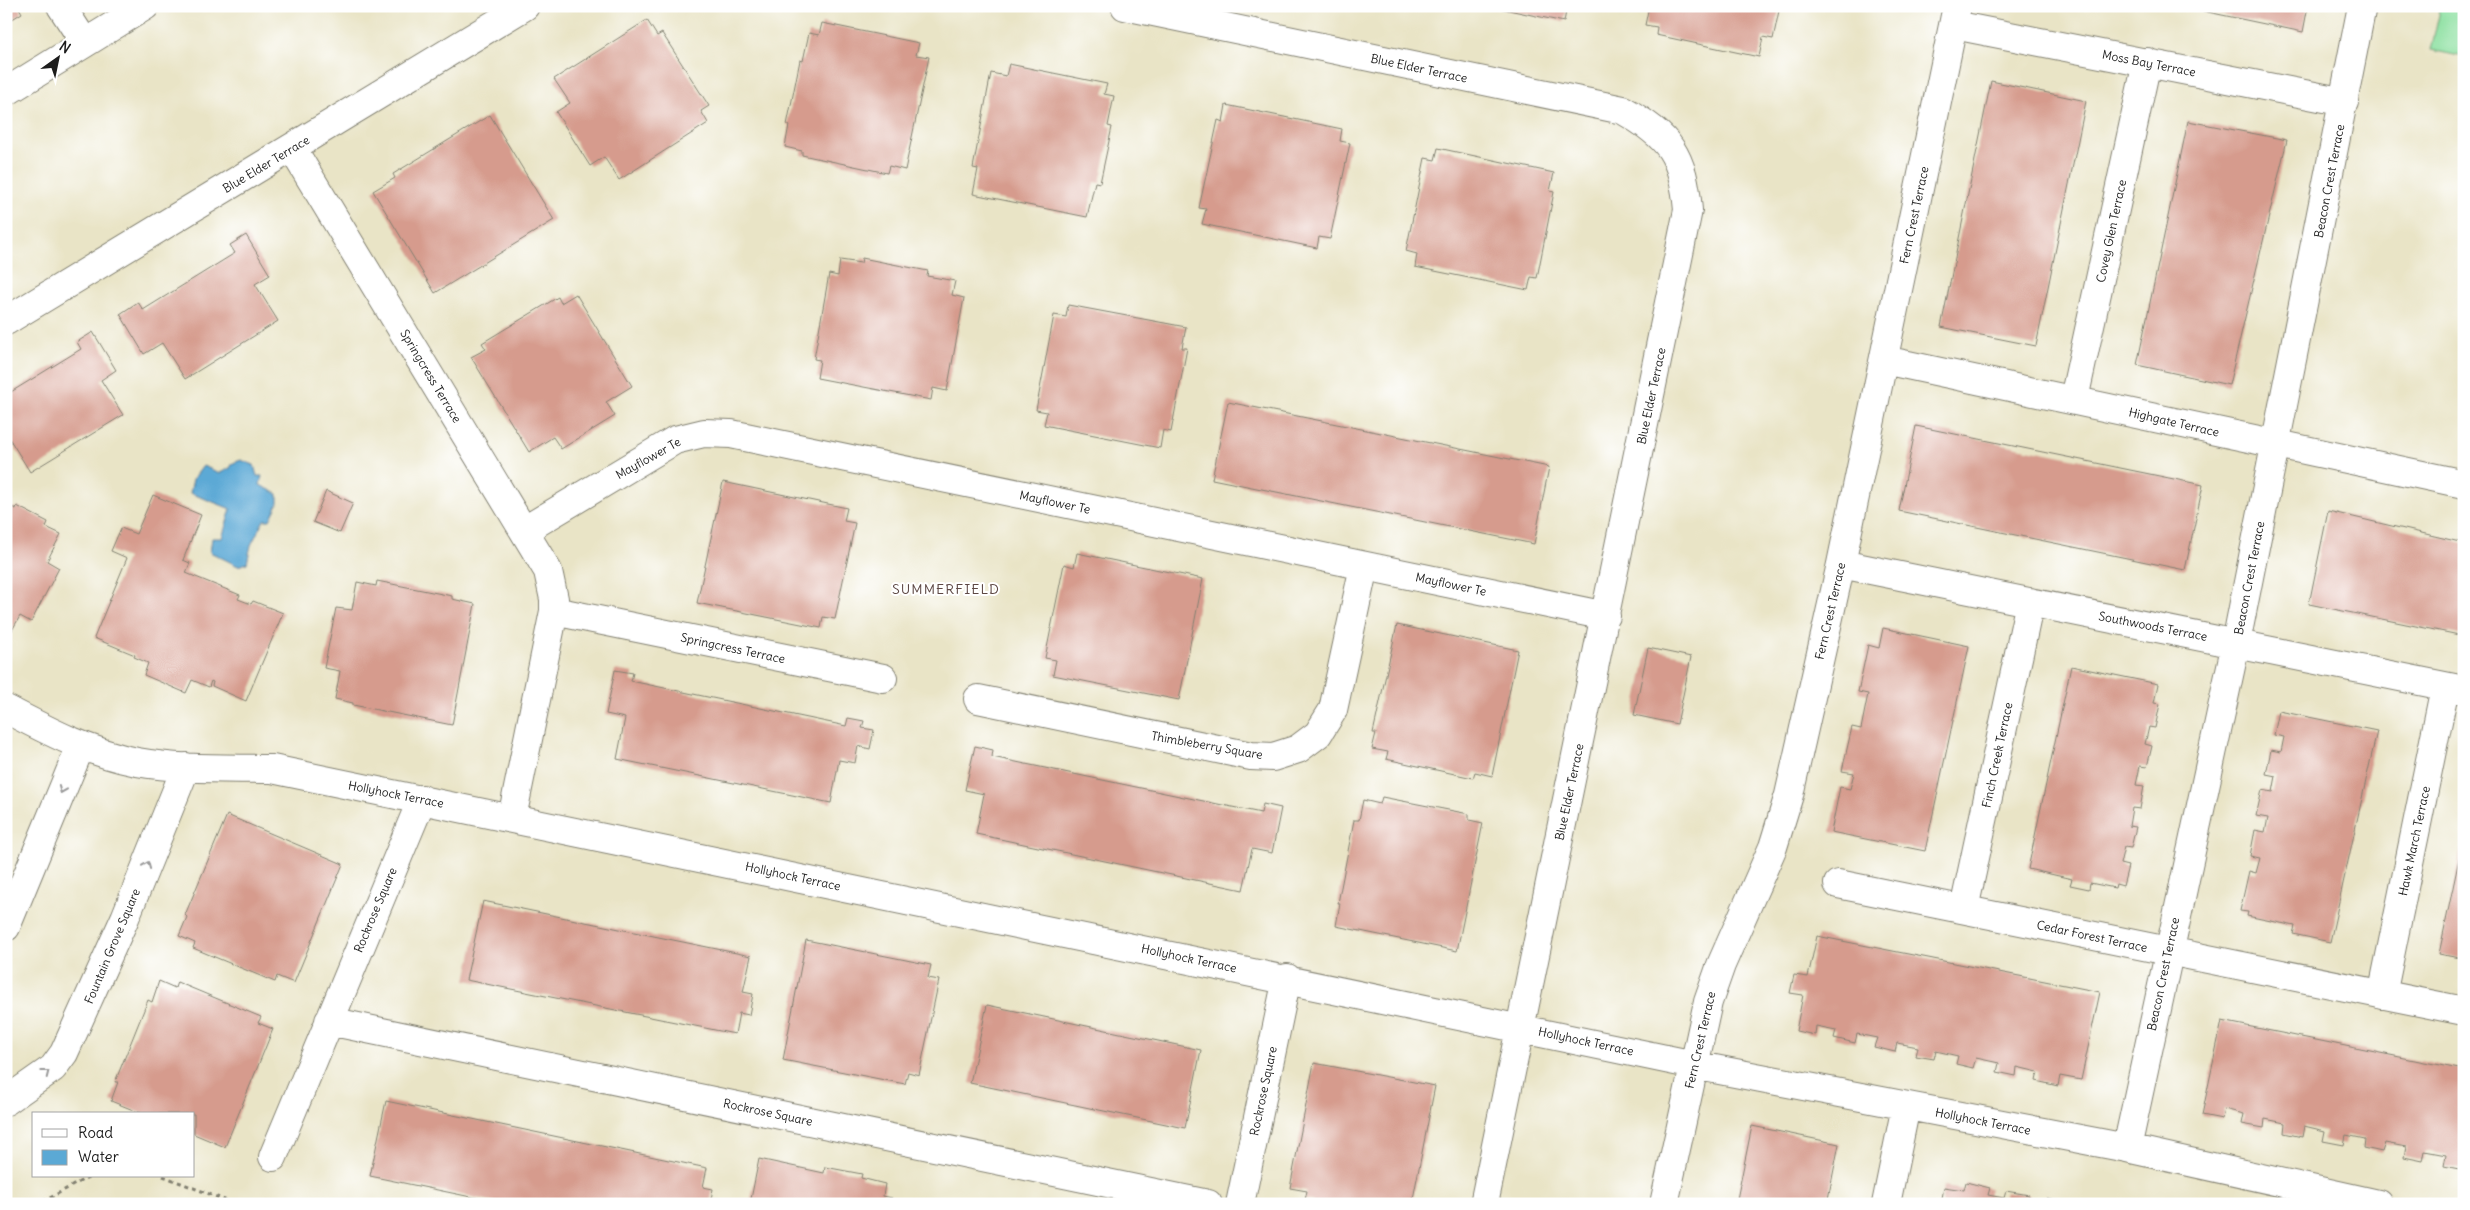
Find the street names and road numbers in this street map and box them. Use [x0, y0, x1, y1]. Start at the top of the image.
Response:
street label: Moss Bay Terrace [2101, 47, 2197, 79]
street label: Blue Elder Terrace [1369, 50, 1469, 86]
street label: Beacon Crest Terrace [2311, 123, 2347, 239]
street label: Blue Elder Terrace [220, 132, 312, 196]
street label: Fern Crest Terrace [1896, 165, 1932, 265]
street label: Covey Glen Terrace [2093, 178, 2129, 284]
street label: Springcress Terrace [397, 327, 465, 425]
street label: Blue Elder Terrace [1633, 346, 1669, 446]
street label: Highgate Terrace [2127, 404, 2221, 440]
street label: Mayflower Te [613, 434, 683, 482]
street label: Mayflower Te [1018, 487, 1092, 517]
street label: Beacon Crest Terrace [2231, 520, 2267, 636]
street label: Fern Crest Terrace [1812, 561, 1848, 661]
street label: Mayflower Te [1414, 569, 1488, 599]
street label: Southwoods Terrace [2097, 608, 2209, 644]
street label: Springcress Terrace [679, 630, 787, 666]
street label: Finch Creek Terrace [1979, 701, 2015, 809]
street label: Thimbleberry Square [1150, 728, 1264, 762]
street label: Blue Elder Terrace [1551, 742, 1587, 842]
street label: Hollyhock Terrace [347, 777, 445, 811]
street label: Hawk March Terrace [2395, 785, 2433, 897]
street label: Hollyhock Terrace [744, 859, 842, 893]
street label: Rockrose Square [350, 865, 400, 955]
street label: Fountain Grove Square [81, 886, 143, 1006]
street label: Beacon Crest Terrace [2144, 916, 2182, 1032]
street label: Cedar Forest Terrace [2035, 917, 2149, 955]
street label: Hollyhock Terrace [1140, 941, 1238, 975]
street label: Fern Crest Terrace [1682, 990, 1718, 1090]
street label: Hollyhock Terrace [1537, 1024, 1635, 1058]
street label: Rockrose Square [1246, 1045, 1280, 1137]
street label: Rockrose Square [722, 1095, 814, 1129]
street label: Hollyhock Terrace [1934, 1104, 2032, 1138]

